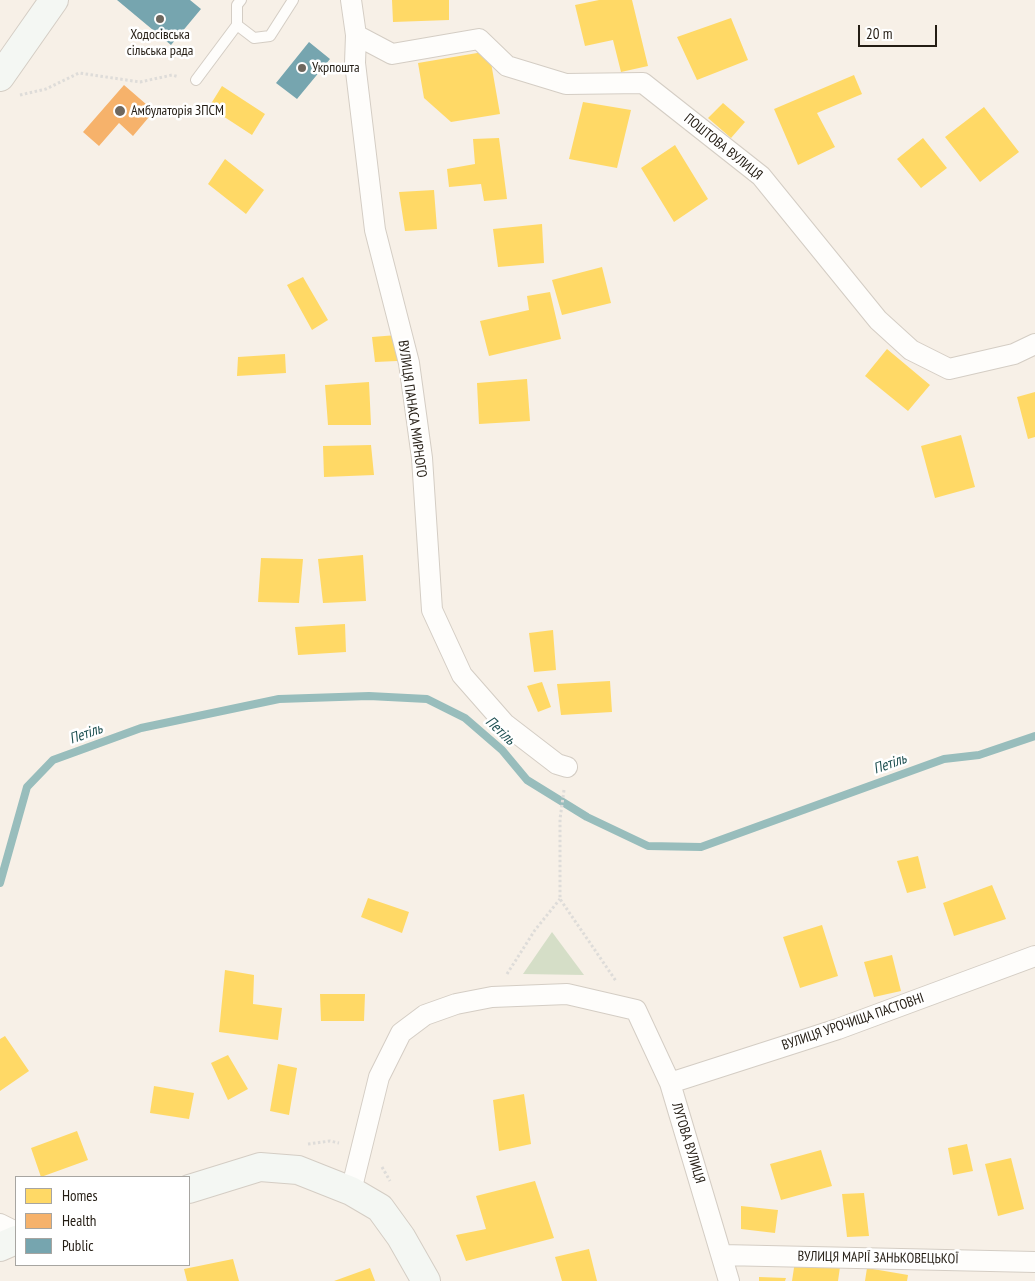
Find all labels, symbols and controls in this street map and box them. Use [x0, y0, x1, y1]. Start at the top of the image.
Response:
marker: Ходосівська сільська рада [154, 13, 166, 25]
scale bar [860, 15, 939, 47]
text: 20 m [866, 24, 892, 43]
place label: Ходосівська сільська рада [127, 27, 193, 59]
place label: Укрпошта [312, 60, 360, 76]
marker: Укрпошта [296, 62, 308, 74]
place label: Амбулаторія ЗПСМ [131, 103, 224, 119]
marker: Амбулаторія ЗПСМ [113, 104, 127, 118]
street label: ПОШТОВА ВУЛИЦЯ [680, 110, 766, 184]
street label: ВУЛИЦЯ ПАНАСА МИРНОГО [394, 339, 430, 479]
water label: Петіль [481, 713, 519, 749]
water label: Петіль [67, 720, 105, 748]
water label: Петіль [871, 750, 909, 778]
street label: ВУЛИЦЯ УРОЧИЩА ПАСТОВНІ [780, 990, 926, 1054]
street label: ЛУГОВА ВУЛИЦЯ [668, 1101, 708, 1185]
legend [15, 1176, 190, 1266]
text: Homes [62, 1186, 98, 1205]
text: Health [62, 1211, 96, 1230]
text: Public [62, 1236, 93, 1255]
street label: ВУЛИЦЯ МАРІЇ ЗАНЬКОВЕЦЬКОЇ [797, 1248, 959, 1268]

